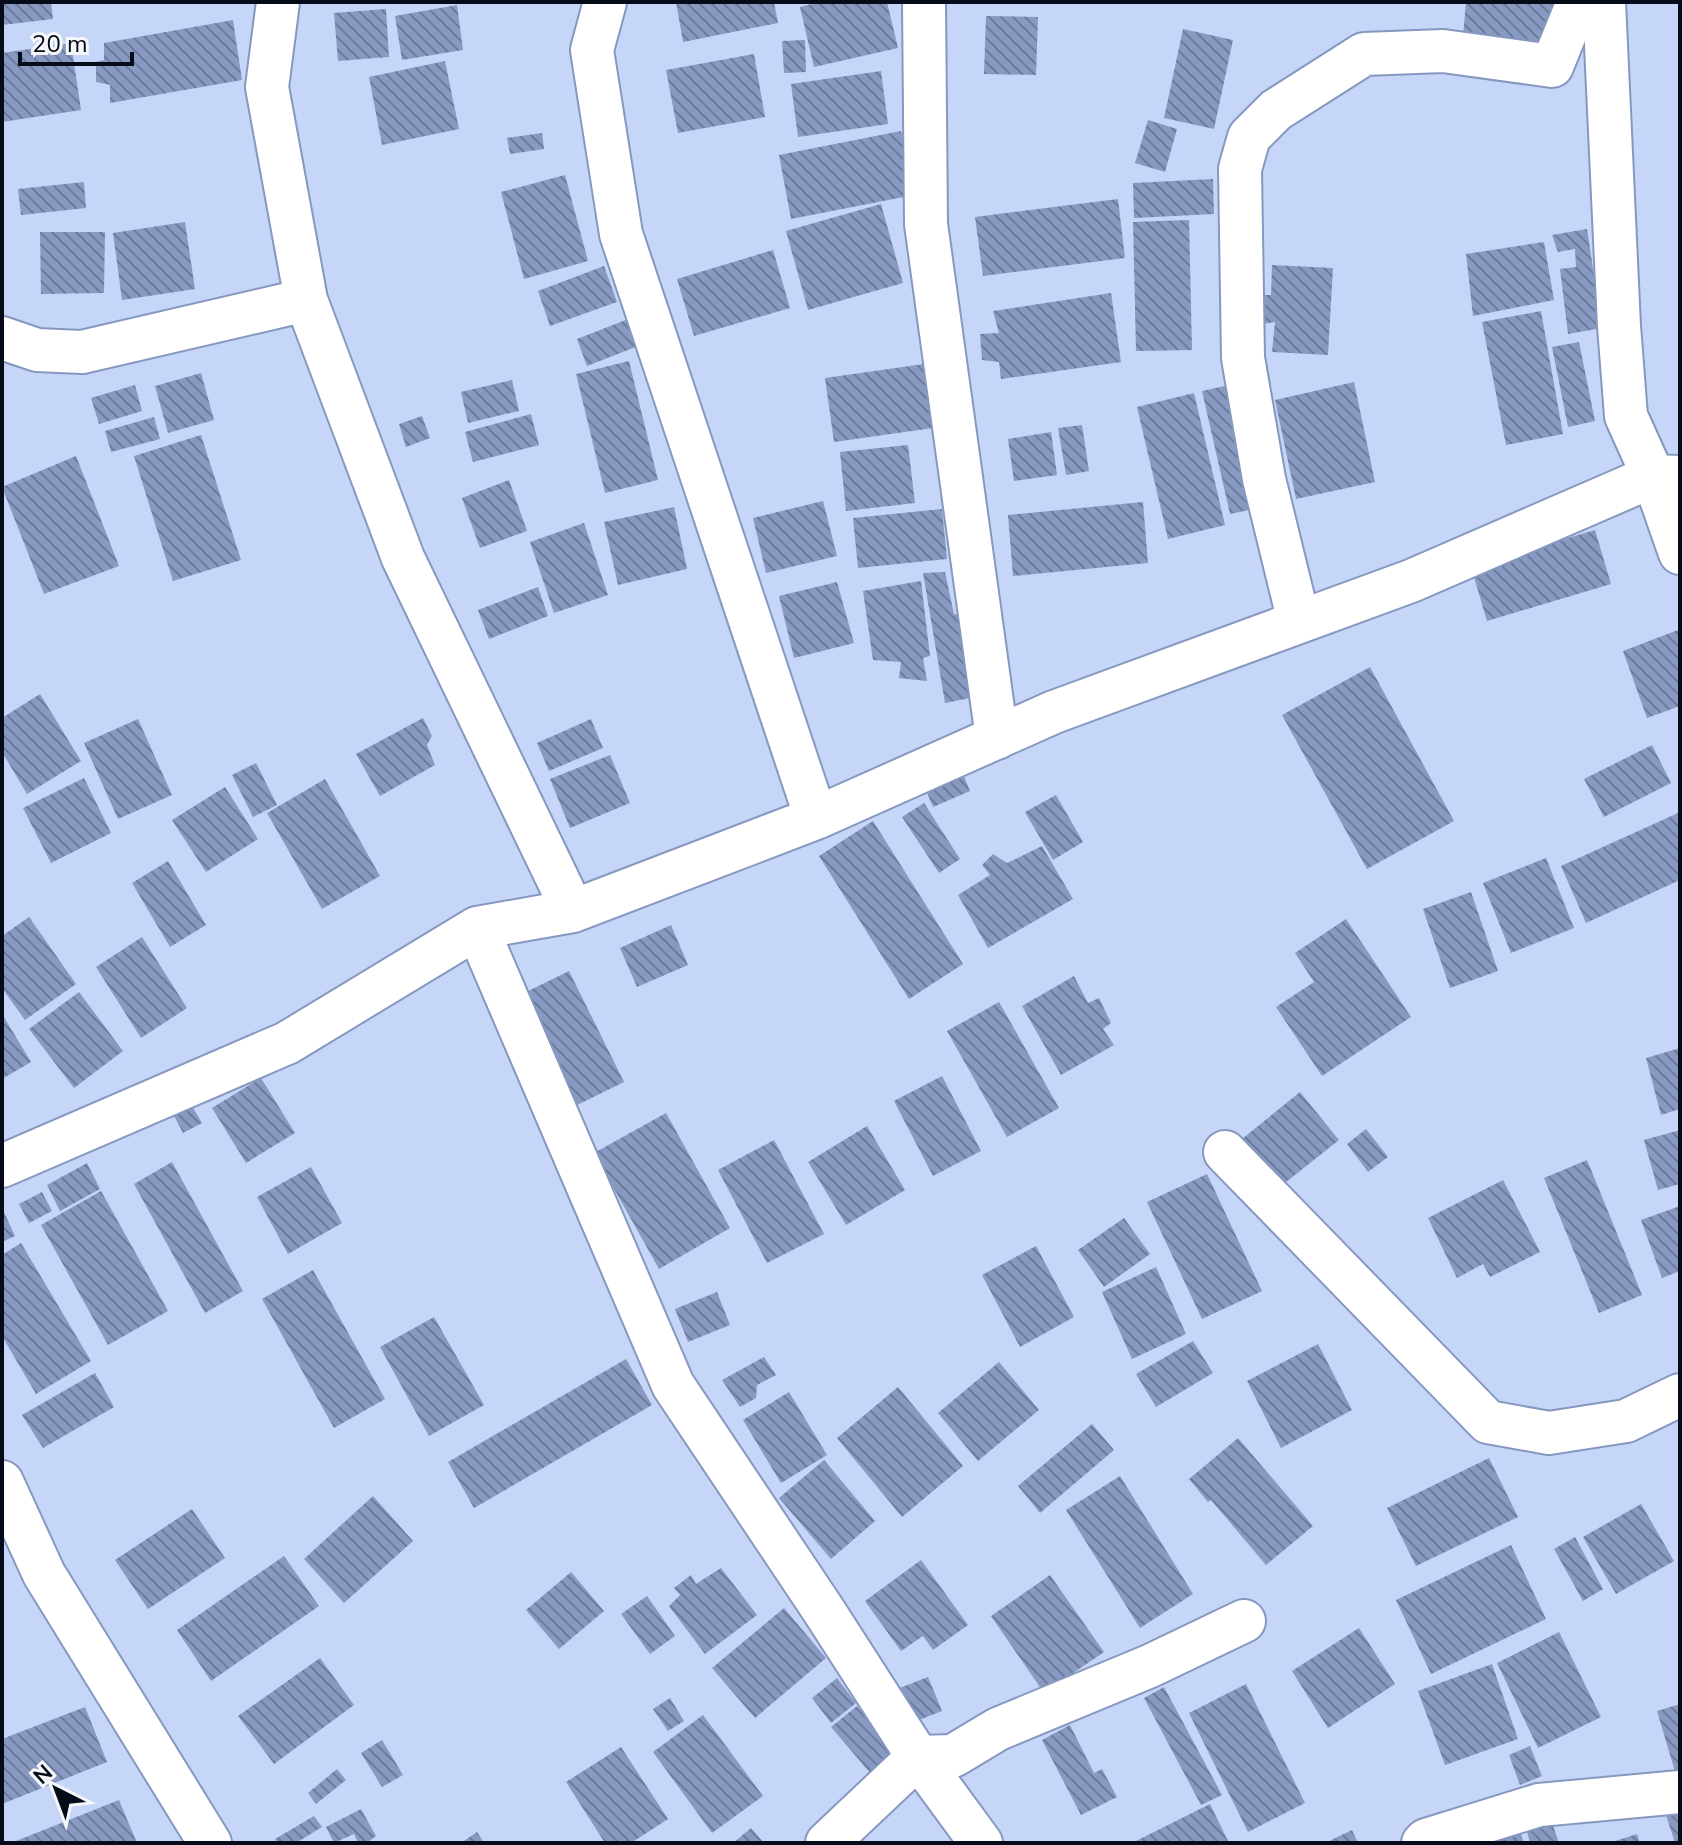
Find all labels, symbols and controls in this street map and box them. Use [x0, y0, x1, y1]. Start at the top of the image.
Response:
scale bar [20, 16, 132, 66]
text: 20 m [32, 28, 88, 60]
north arrow [16, 1749, 96, 1829]
text: N [27, 1758, 59, 1792]

